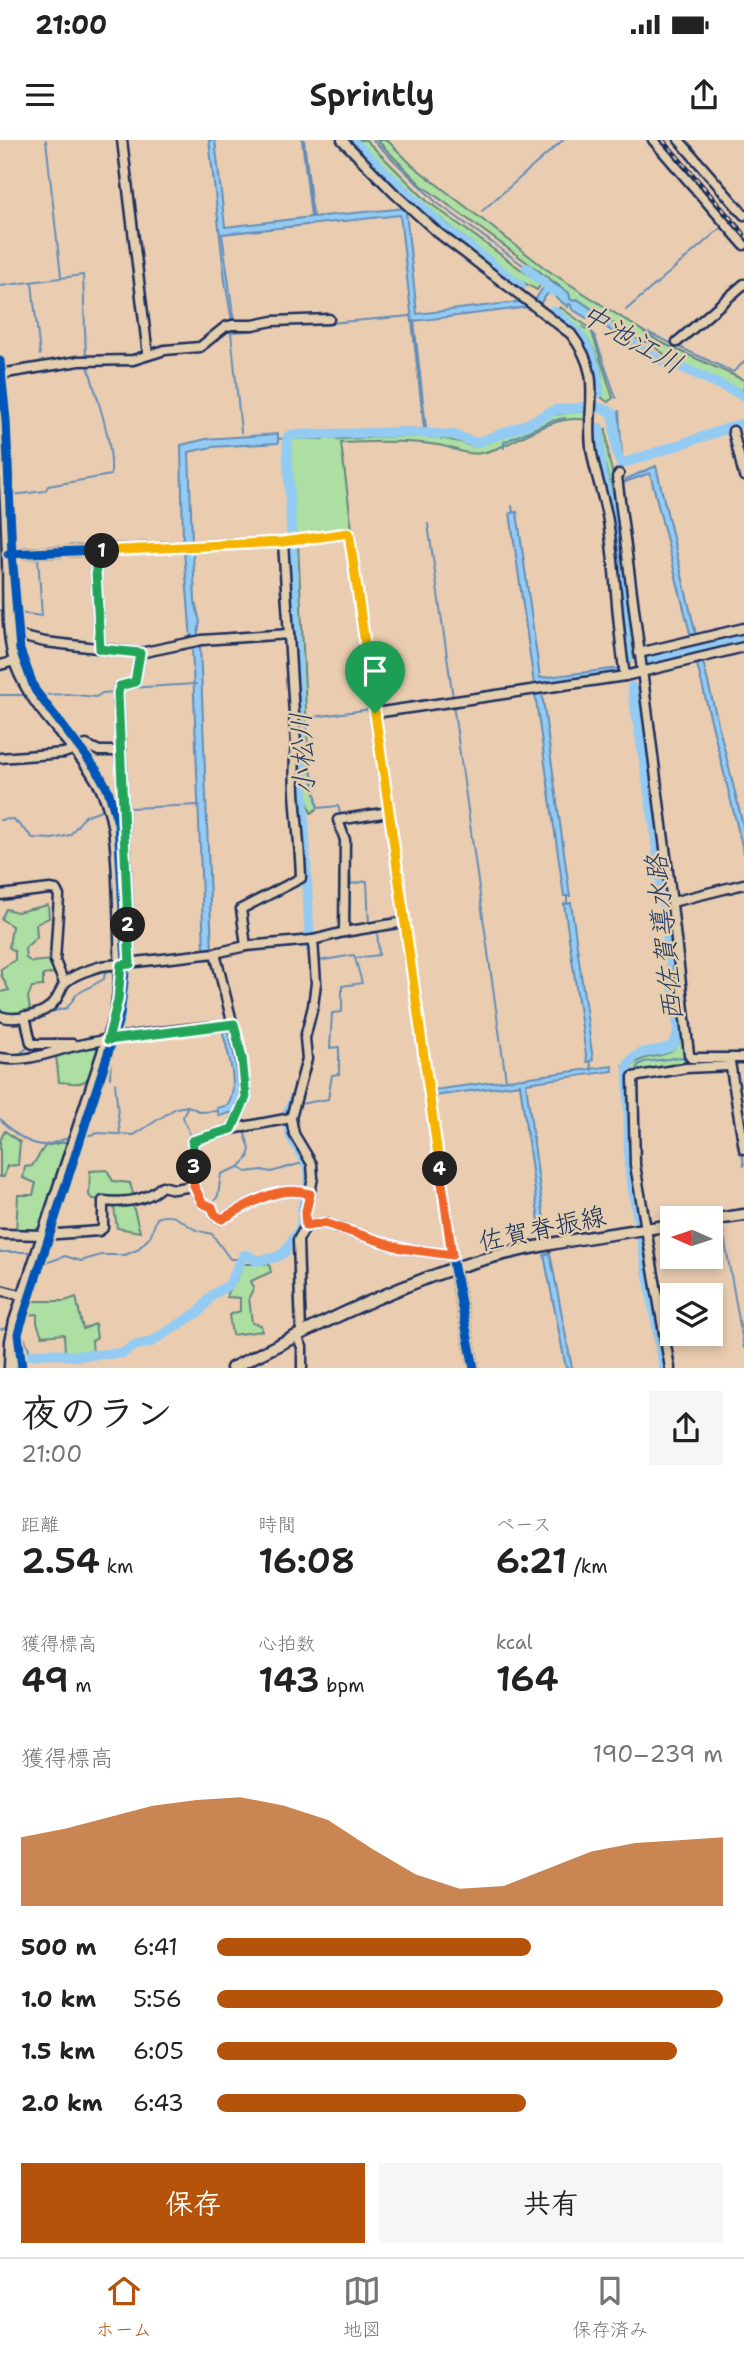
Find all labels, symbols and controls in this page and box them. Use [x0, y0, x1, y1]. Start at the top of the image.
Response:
text: 21:00 [35, 7, 107, 42]
text: Sprintly [309, 73, 435, 116]
icon: menu [21, 76, 59, 114]
icon: share [685, 76, 723, 114]
water label: 中池江川 [574, 294, 690, 382]
pin: 1 [84, 534, 119, 568]
text: 1 [97, 538, 106, 563]
pin [345, 641, 405, 713]
icon: arrive [356, 652, 394, 690]
water label: 小松川 [281, 711, 323, 797]
water label: 西佐賀導水路 [636, 850, 692, 1024]
pin: 2 [110, 908, 146, 942]
text: 2 [121, 912, 134, 937]
pin: 3 [176, 1150, 212, 1184]
pin: 4 [422, 1152, 458, 1186]
text: 3 [187, 1154, 200, 1179]
text: 4 [433, 1156, 446, 1181]
street label: 佐賀脊振線 [475, 1197, 609, 1259]
north arrow [660, 1206, 723, 1269]
map controls [660, 1206, 723, 1346]
button: layers [660, 1283, 723, 1346]
text: 夜のラン [21, 1387, 173, 1438]
button: share [649, 1391, 723, 1465]
text: 21:00 [21, 1439, 82, 1469]
text: 距離 [21, 1512, 59, 1537]
text: 時間 [258, 1512, 296, 1537]
text: ペース [496, 1512, 552, 1537]
text: 2.54 [21, 1537, 100, 1584]
text: 16:08 [258, 1537, 355, 1584]
text: 6:21 [496, 1537, 567, 1584]
text: km [100, 1554, 133, 1579]
text: /km [567, 1554, 608, 1579]
text: kcal [496, 1630, 533, 1655]
text: 獲得標高 [21, 1631, 97, 1656]
text: 心拍数 [258, 1631, 315, 1656]
text: 164 [496, 1655, 559, 1702]
text: 49 [21, 1656, 69, 1703]
text: 143 [258, 1656, 320, 1703]
text: m [69, 1673, 92, 1698]
text: bpm [320, 1673, 365, 1698]
text: 190–239 m [593, 1739, 723, 1769]
text: 獲得標高 [21, 1743, 113, 1773]
text: 500 m [21, 1932, 96, 1962]
text: 6:41 [133, 1932, 178, 1962]
text: 1.0 km [21, 1984, 96, 2014]
text: 5:56 [133, 1984, 182, 2014]
text: 1.5 km [21, 2036, 95, 2066]
text: 6:05 [133, 2036, 184, 2066]
text: 2.0 km [21, 2088, 103, 2118]
text: 6:43 [133, 2088, 184, 2118]
button: 保存 [21, 2163, 365, 2243]
button: 共有 [379, 2163, 723, 2243]
tab: ホーム [96, 2272, 152, 2342]
tab: 地図 [343, 2272, 381, 2342]
tab: 保存済み [572, 2272, 648, 2342]

